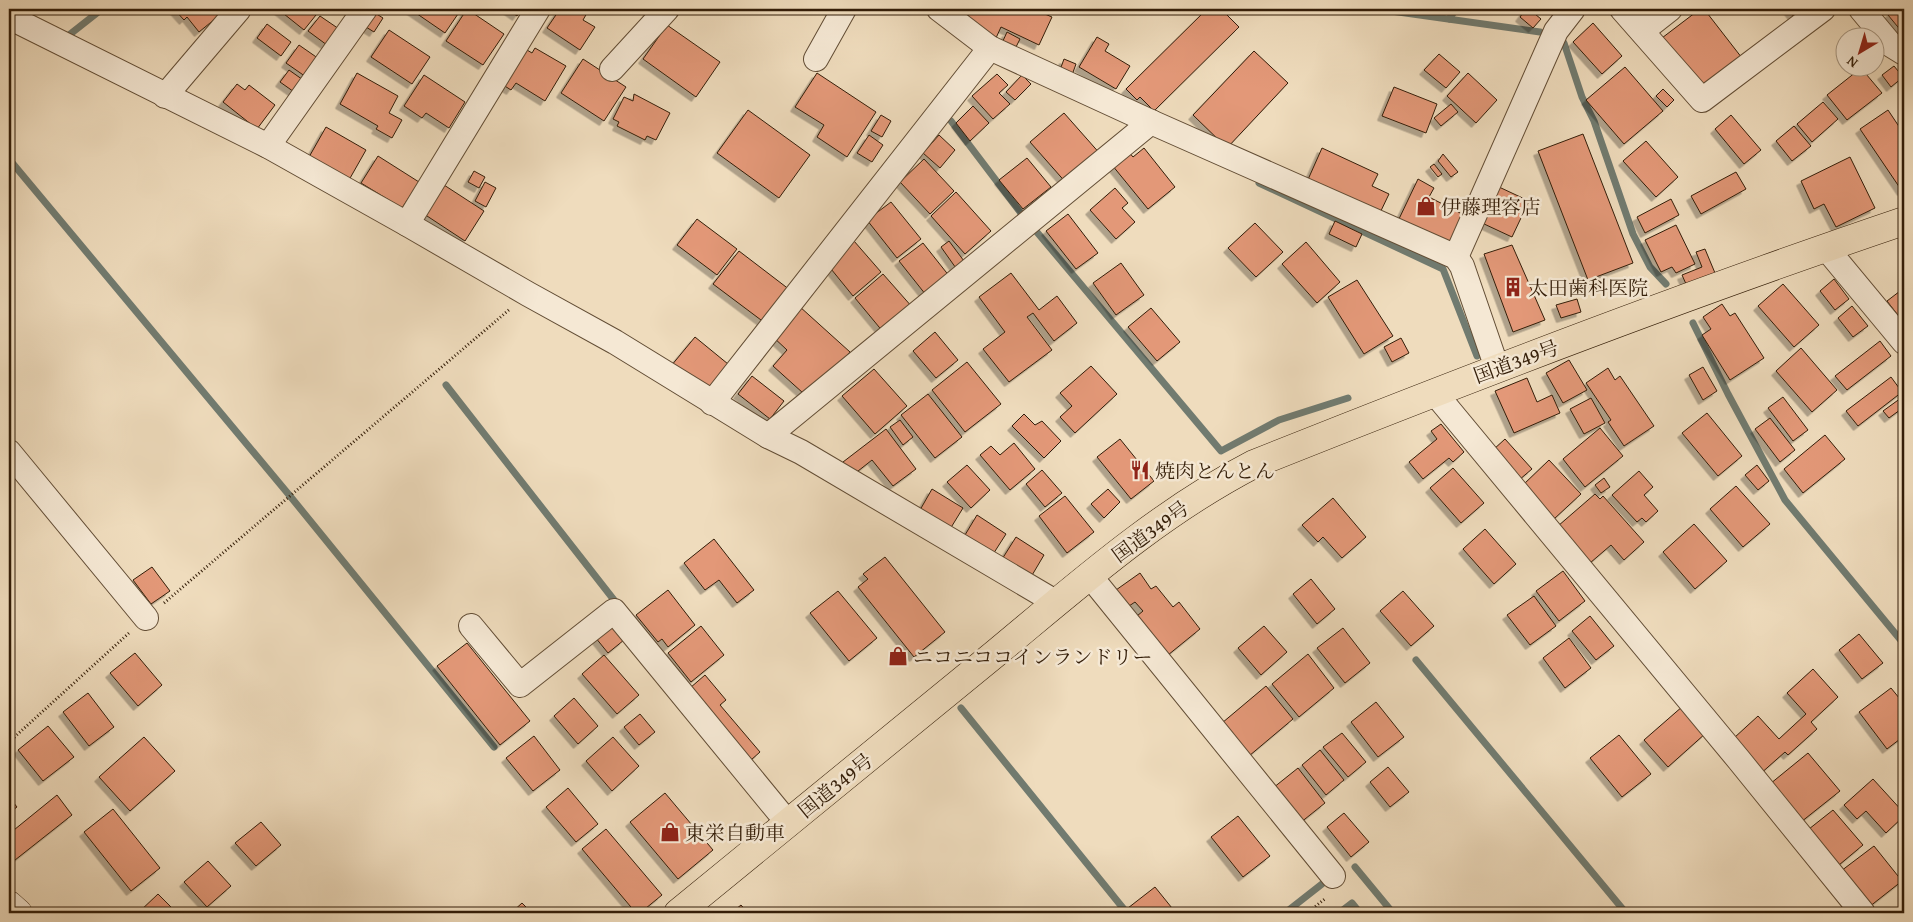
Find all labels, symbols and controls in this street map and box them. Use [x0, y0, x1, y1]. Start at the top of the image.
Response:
north arrow [1836, 28, 1886, 78]
text: N [1842, 51, 1862, 73]
place label: 伊藤理容店 [1441, 192, 1541, 221]
shop icon: 伊藤理容店 [1415, 195, 1437, 217]
place label: 太田歯科医院 [1528, 273, 1648, 302]
building icon: 太田歯科医院 [1502, 276, 1524, 298]
street label: 国道349号 [1469, 332, 1563, 390]
place label: 焼肉とんとん [1155, 456, 1275, 485]
restaurant icon: 焼肉とんとん [1129, 459, 1151, 481]
street label: 国道349号 [1106, 493, 1194, 569]
place label: ニコニココインランドリー [913, 642, 1152, 671]
shop icon: ニコニココインランドリー [887, 645, 909, 667]
street label: 国道349号 [791, 746, 879, 824]
place label: 東栄自動車 [685, 818, 785, 847]
shop icon: 東栄自動車 [659, 821, 681, 843]

